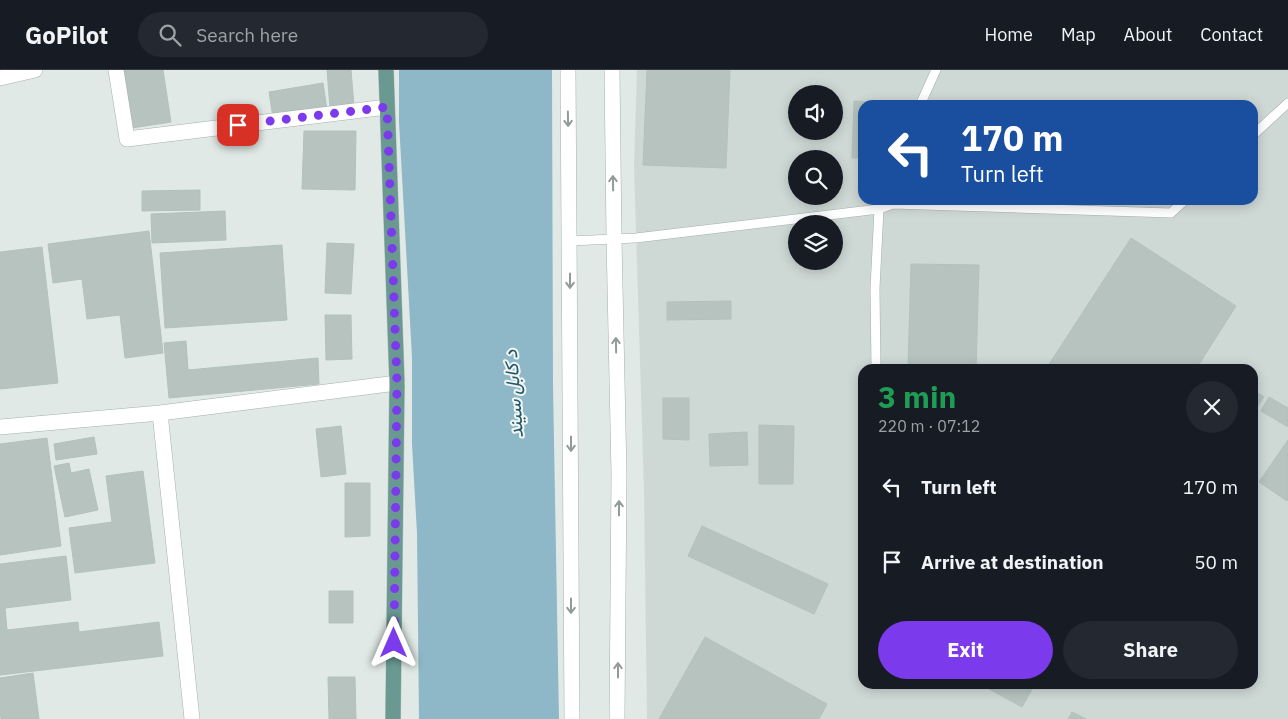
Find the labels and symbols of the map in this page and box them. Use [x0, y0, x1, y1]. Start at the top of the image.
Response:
pin [217, 104, 259, 146]
one-way arrow [563, 110, 573, 126]
one-way arrow [608, 175, 618, 192]
one-way arrow [565, 272, 575, 289]
one-way arrow [611, 338, 621, 354]
water label: د کابل سيند [498, 348, 528, 439]
one-way arrow [566, 435, 575, 451]
one-way arrow [614, 500, 624, 516]
one-way arrow [566, 598, 576, 614]
position arrow [367, 616, 419, 668]
one-way arrow [613, 663, 623, 679]

